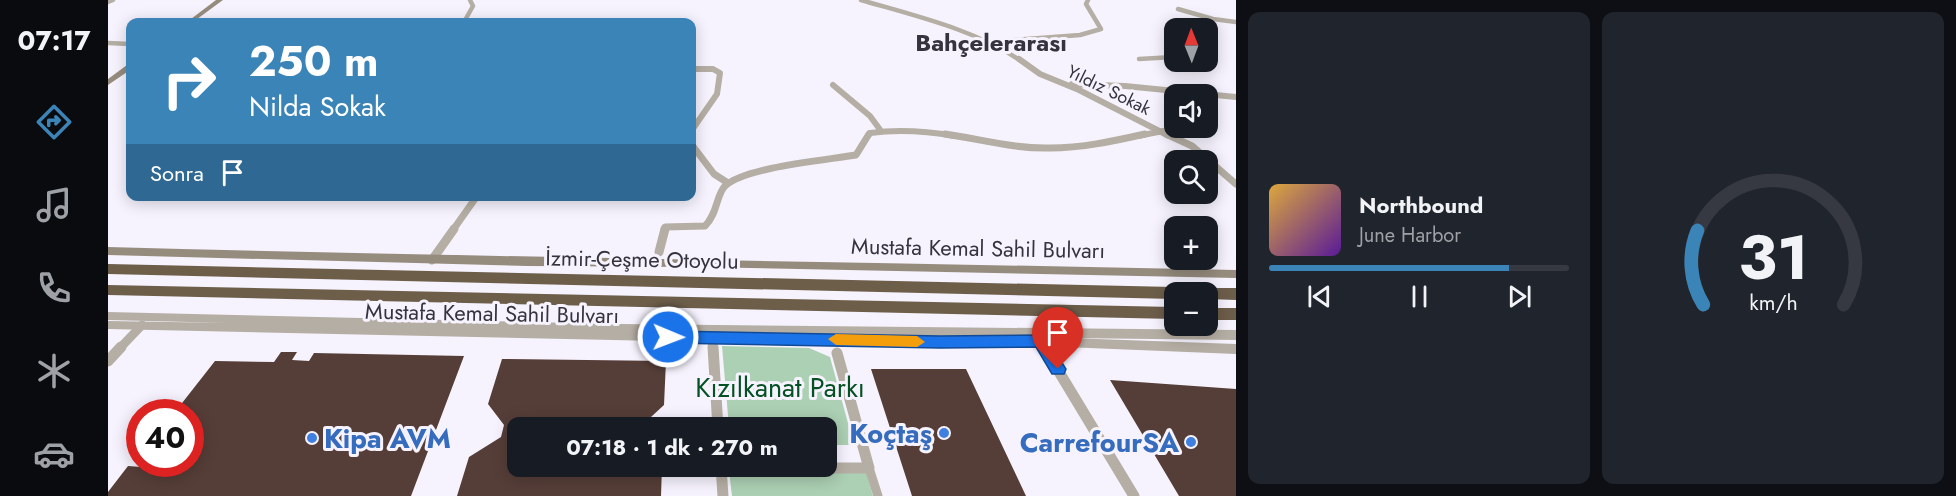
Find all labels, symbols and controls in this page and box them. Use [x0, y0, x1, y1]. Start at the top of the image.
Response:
north arrow [1164, 18, 1218, 72]
map controls [1164, 18, 1218, 336]
text: 07:17 [18, 21, 90, 60]
district label: Bahçelerarası [915, 25, 1067, 60]
text: 250 m [249, 31, 379, 92]
icon: right [150, 42, 228, 120]
street label: Yıldız Sokak [1063, 59, 1155, 122]
button: sound [1164, 84, 1218, 138]
text: Nilda Sokak [249, 87, 386, 126]
icon: directions [33, 101, 75, 143]
button: search [1164, 150, 1218, 204]
icon: arrive [216, 156, 249, 189]
text: Sonra [150, 157, 204, 189]
icon: music [33, 184, 75, 226]
text: Northbound [1359, 189, 1483, 221]
text: 31 [1738, 212, 1808, 302]
button: + [1164, 216, 1218, 270]
text: June Harbor [1359, 221, 1461, 250]
street label: Mustafa Kemal Sahil Bulvarı [851, 230, 1105, 266]
street label: İzmir-Çeşme Otoyolu [545, 241, 739, 277]
icon: phone [33, 267, 75, 309]
icon: previous [1303, 280, 1336, 313]
icon: pause [1403, 280, 1436, 313]
icon: next [1503, 280, 1536, 313]
button: − [1164, 282, 1218, 336]
text: km/h [1749, 287, 1797, 318]
street label: Mustafa Kemal Sahil Bulvarı [365, 295, 619, 331]
position arrow [636, 305, 700, 369]
pin [1032, 307, 1083, 369]
icon: arrive [1041, 316, 1074, 349]
icon: climate [33, 350, 75, 392]
park label: Kızılkanat Parkı [695, 368, 865, 407]
speed limit sign: 40 [126, 399, 204, 477]
place label: Koçtaş [849, 414, 932, 453]
place label: Kipa AVM [324, 419, 451, 458]
place label: CarrefourSA [1020, 423, 1179, 462]
marker: Koçtaş [937, 426, 951, 440]
marker: Kipa AVM [305, 431, 319, 445]
text: 07:18 · 1 dk · 270 m [566, 431, 778, 463]
icon: car [33, 433, 75, 475]
marker: CarrefourSA [1184, 435, 1198, 449]

